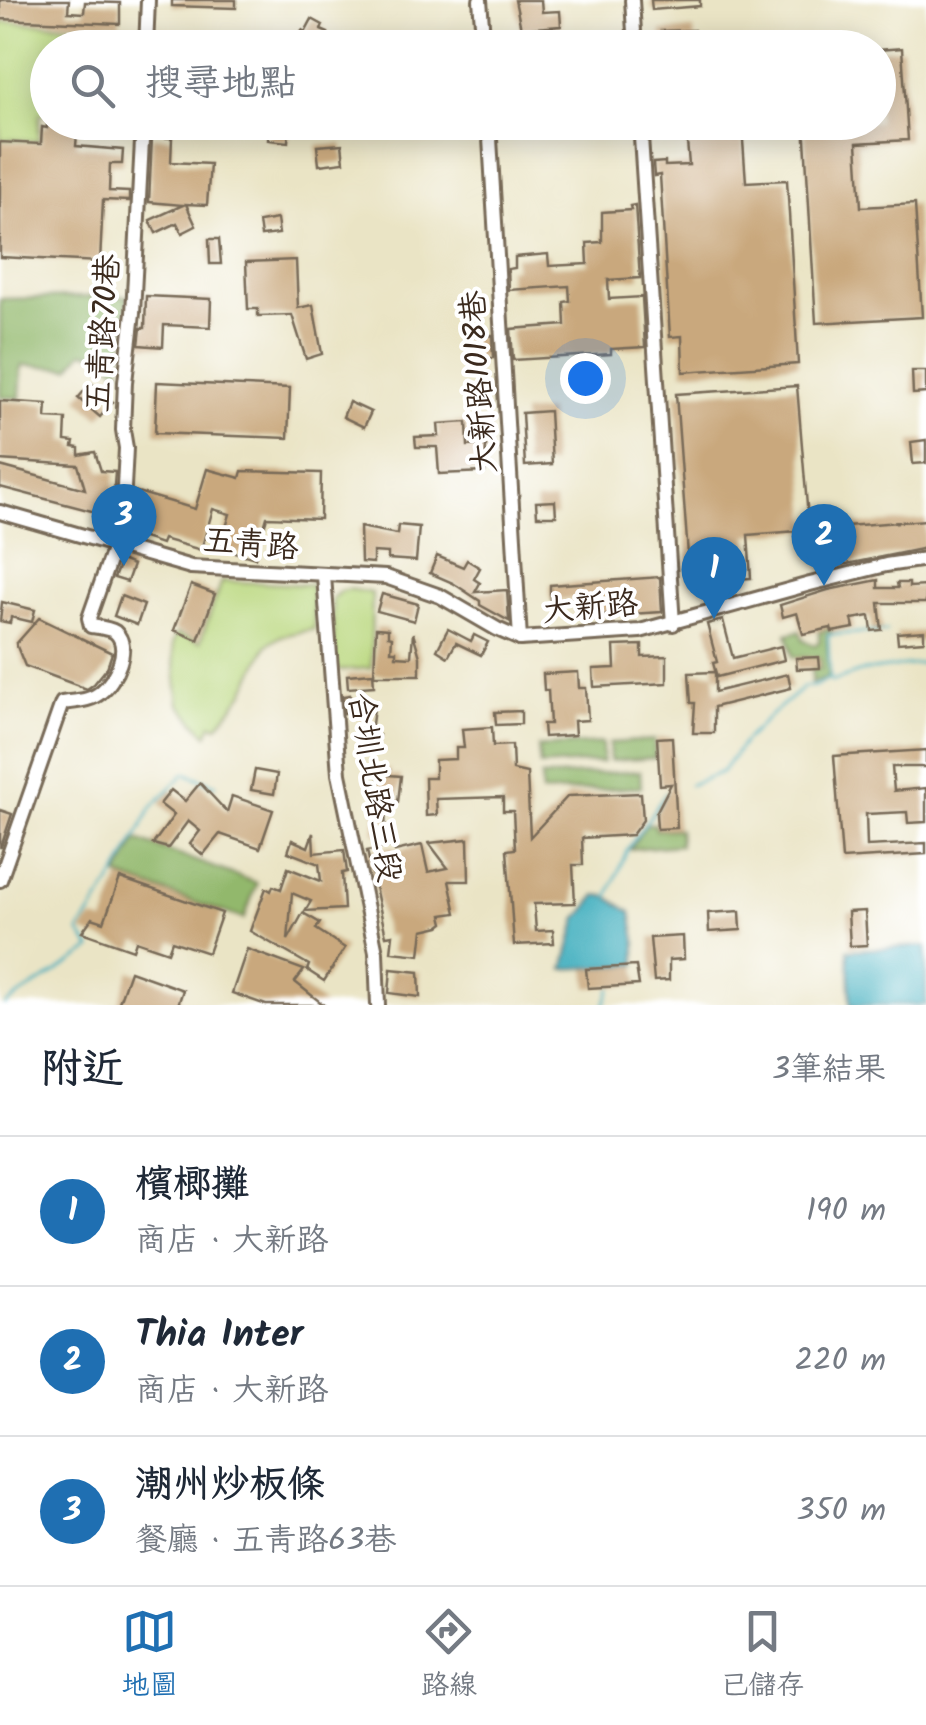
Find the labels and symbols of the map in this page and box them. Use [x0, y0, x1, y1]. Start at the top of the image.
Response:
street label: 五青路70巷 [74, 252, 135, 414]
street label: 大新路1018巷 [449, 289, 512, 475]
your location [560, 353, 611, 404]
pin: 3 [92, 484, 156, 566]
pin: 2 [792, 504, 856, 586]
street label: 五青路 [201, 516, 301, 575]
pin: 1 [682, 536, 746, 619]
street label: 大新路 [540, 579, 640, 638]
street label: 合圳北路三段 [333, 689, 414, 886]

